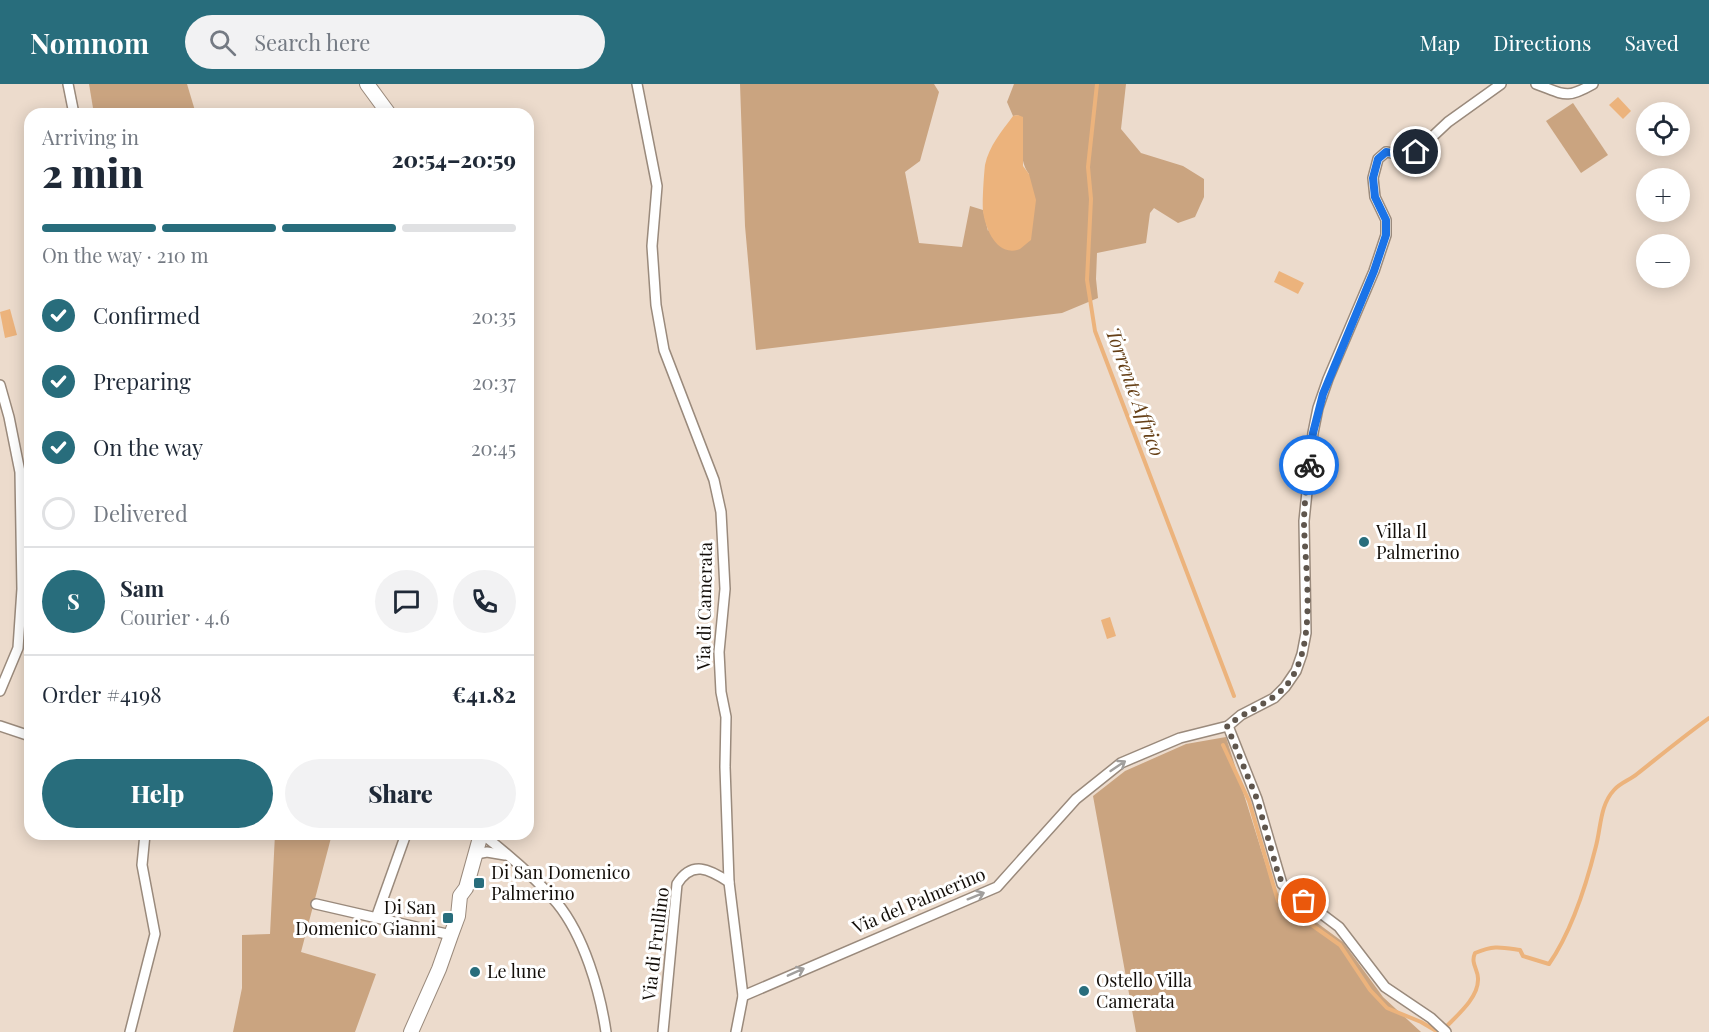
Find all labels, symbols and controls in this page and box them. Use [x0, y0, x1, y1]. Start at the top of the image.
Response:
search box [185, 15, 605, 69]
text: Nomnom [30, 24, 149, 61]
icon: search [206, 26, 239, 59]
text: Search here [254, 27, 371, 57]
text: Map [1419, 28, 1460, 56]
text: Directions [1493, 28, 1591, 56]
text: Saved [1624, 28, 1679, 56]
map controls [1636, 102, 1690, 288]
button: locate [1636, 102, 1690, 156]
text: Arriving in [42, 123, 139, 150]
pin [1390, 126, 1441, 177]
icon: home [1399, 135, 1432, 168]
text: 20:54–20:59 [392, 144, 516, 174]
text: 2 min [42, 146, 144, 198]
button: + [1636, 168, 1690, 222]
button: − [1636, 234, 1690, 288]
text: On the way · 210 m [42, 241, 209, 268]
icon: check [42, 299, 75, 332]
text: Confirmed [93, 300, 200, 330]
text: 20:35 [472, 302, 516, 329]
water label: Torrente Affrico [1101, 323, 1172, 460]
icon: check [42, 365, 75, 398]
text: Preparing [93, 366, 191, 396]
text: 20:37 [472, 368, 516, 395]
icon: check [42, 431, 75, 464]
text: On the way [93, 432, 203, 462]
text: 20:45 [471, 434, 516, 461]
courier [1279, 435, 1339, 495]
icon: bike [1293, 449, 1326, 482]
text: Delivered [93, 498, 188, 528]
place label: Villa Il Palmerino [1375, 519, 1460, 564]
marker: Villa Il Palmerino [1357, 535, 1371, 549]
street label: Via di Camerata [691, 542, 717, 671]
button: chat [375, 570, 438, 633]
button: phone [453, 570, 516, 633]
text: Sam [120, 573, 164, 603]
text: S [67, 586, 80, 616]
text: Courier · 4.6 [120, 603, 230, 630]
text: Order #4198 [42, 679, 162, 709]
text: €41.82 [452, 679, 516, 709]
button: Help [42, 759, 273, 828]
button: Share [285, 759, 516, 828]
one-way arrow [1110, 760, 1126, 772]
place label: Di San Domenico Palmerino [491, 860, 630, 905]
street label: Via del Palmerino [848, 861, 989, 939]
pin [1278, 875, 1329, 926]
marker: Di San Domenico Palmerino [472, 876, 486, 890]
icon: bag [1287, 884, 1320, 917]
street label: Via di Frullino [636, 885, 674, 1003]
one-way arrow [966, 890, 984, 901]
place label: Di San Domenico Gianni [295, 895, 436, 940]
marker: Di San Domenico Gianni [441, 911, 455, 925]
place label: Le lune [487, 959, 546, 983]
marker: Le lune [468, 965, 482, 979]
one-way arrow [787, 966, 805, 978]
place label: Ostello Villa Camerata [1096, 968, 1192, 1013]
marker: Ostello Villa Camerata [1077, 984, 1091, 998]

